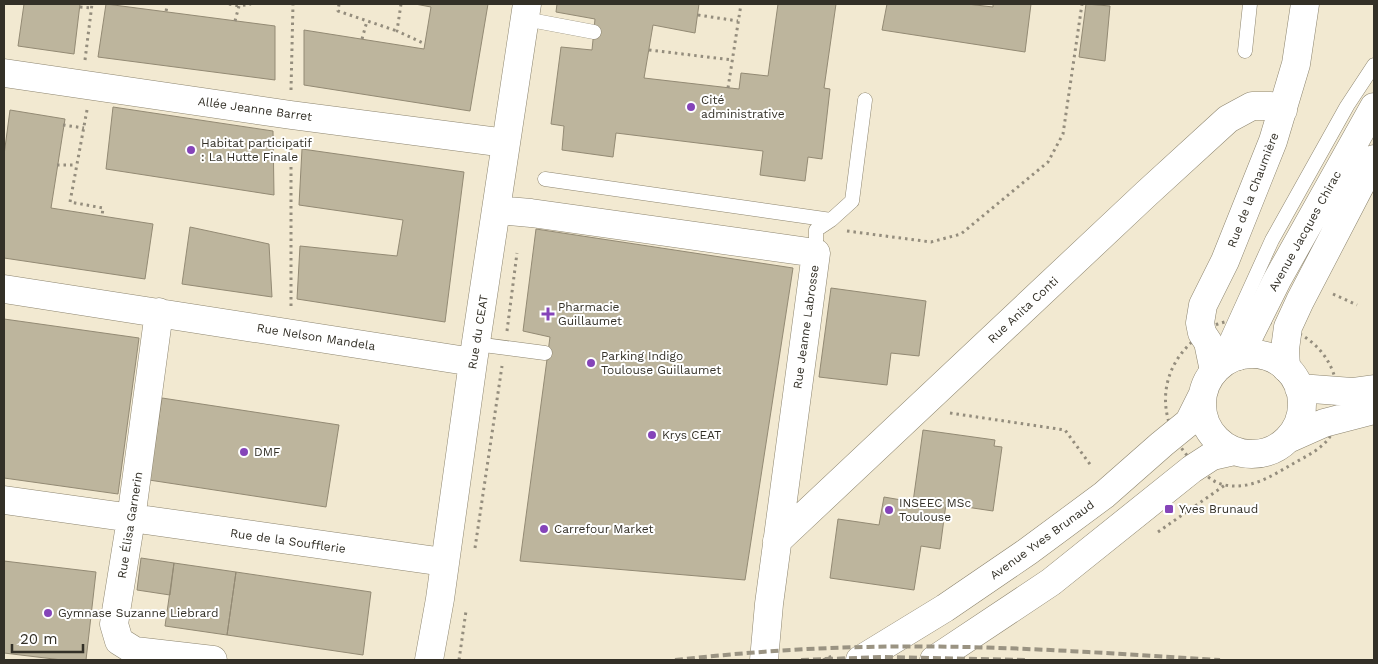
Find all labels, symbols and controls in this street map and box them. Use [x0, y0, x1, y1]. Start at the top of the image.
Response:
place label: Cité administrative [701, 93, 785, 121]
street label: Allée Jeanne Barret [197, 94, 313, 124]
marker: Cité administrative [685, 101, 697, 113]
street label: Rue de la Chaumière [1225, 130, 1281, 250]
place label: Habitat participatif : La Hutte Finale [201, 136, 312, 164]
marker: Habitat participatif : La Hutte Finale [185, 144, 197, 156]
street label: Avenue Jacques Chirac [1266, 168, 1344, 294]
street label: Rue Jeanne Labrosse [790, 264, 822, 390]
street label: Rue Anita Conti [985, 274, 1061, 346]
street label: Rue du CEAT [465, 294, 491, 370]
place label: Pharmacie Guillaumet [558, 300, 622, 328]
marker: Pharmacie Guillaumet [542, 308, 554, 320]
street label: Rue Nelson Mandela [256, 321, 377, 353]
place label: Parking Indigo Toulouse Guillaumet [601, 349, 721, 377]
marker: Parking Indigo Toulouse Guillaumet [585, 357, 597, 369]
place label: Krys CEAT [662, 428, 721, 442]
marker: Krys CEAT [646, 429, 658, 441]
place label: DMF [254, 445, 280, 459]
marker: DMF [238, 446, 250, 458]
street label: Rue Élisa Garnerin [115, 471, 145, 579]
place label: INSEEC MSc Toulouse [899, 496, 971, 524]
street label: Avenue Yves Brunaud [987, 497, 1097, 583]
place label: Yves Brunaud [1179, 502, 1258, 516]
marker: Yves Brunaud [1163, 503, 1175, 515]
marker: INSEEC MSc Toulouse [883, 504, 895, 516]
place label: Carrefour Market [554, 522, 654, 536]
marker: Carrefour Market [538, 523, 550, 535]
street label: Rue de la Soufflerie [229, 526, 347, 556]
place label: Gymnase Suzanne Liebrard [58, 606, 218, 620]
marker: Gymnase Suzanne Liebrard [42, 607, 54, 619]
scale bar [12, 622, 84, 654]
text: 20 m [20, 630, 58, 648]

